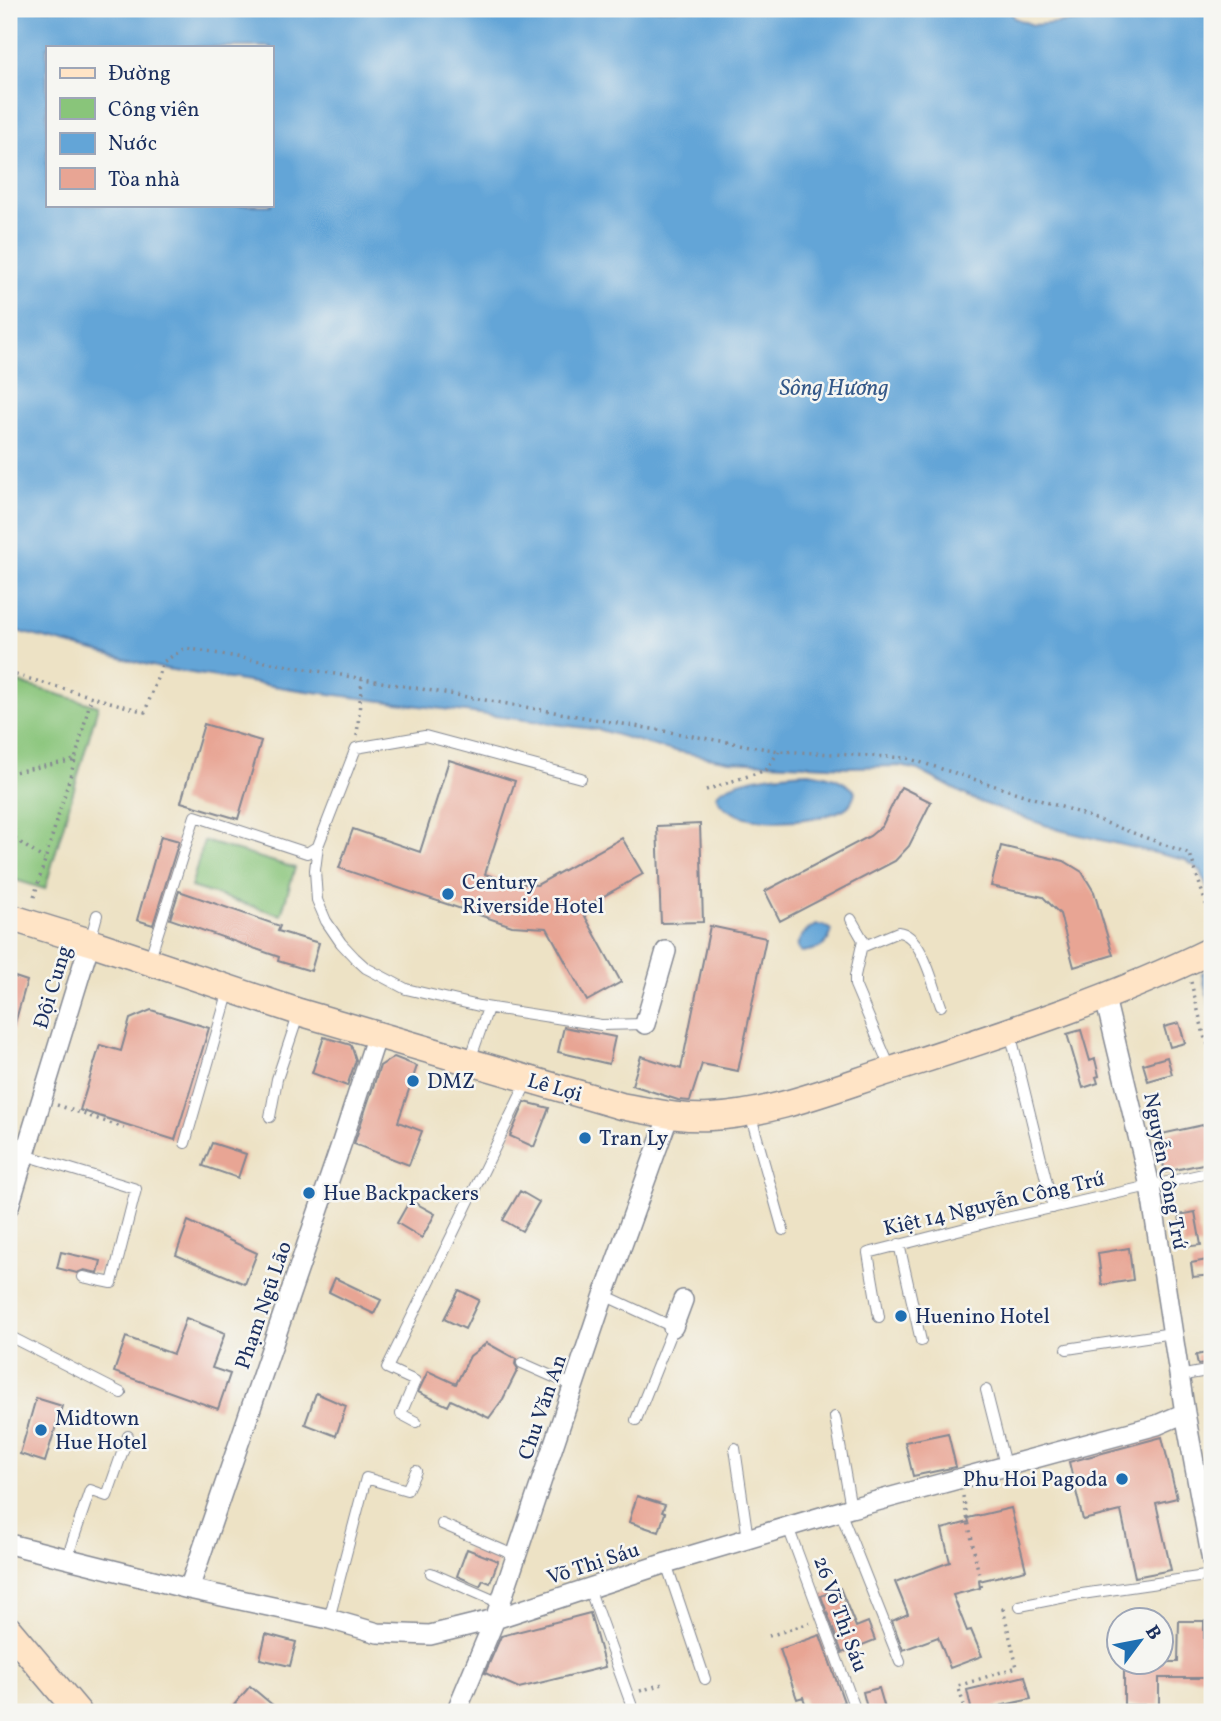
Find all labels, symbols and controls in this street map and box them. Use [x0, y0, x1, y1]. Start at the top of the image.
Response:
legend [46, 46, 273, 206]
text: Đường [108, 60, 171, 89]
text: Công viên [108, 96, 200, 125]
text: Nước [108, 130, 157, 159]
text: Tòa nhà [108, 166, 180, 195]
water label: Sông Hương [780, 373, 888, 405]
place label: Century Riverside Hotel [462, 869, 604, 922]
marker: Century Riverside Hotel [440, 886, 456, 902]
street label: Đội Cung [27, 942, 80, 1033]
street label: Lê Lợi [524, 1067, 585, 1110]
place label: DMZ [427, 1068, 475, 1097]
marker: DMZ [405, 1073, 421, 1089]
street label: Nguyễn Công Trứ [1135, 1090, 1194, 1252]
place label: Tran Ly [599, 1125, 669, 1154]
marker: Tran Ly [577, 1130, 593, 1146]
street label: Kiệt 14 Nguyễn Công Trứ [881, 1165, 1108, 1244]
place label: Hue Backpackers [323, 1180, 479, 1209]
marker: Hue Backpackers [301, 1185, 317, 1201]
street label: Phạm Ngũ Lão [229, 1238, 300, 1373]
place label: Huenino Hotel [915, 1303, 1050, 1332]
marker: Huenino Hotel [893, 1308, 909, 1324]
street label: Chu Văn An [512, 1351, 575, 1464]
place label: Midtown Hue Hotel [55, 1405, 147, 1458]
marker: Midtown Hue Hotel [33, 1422, 49, 1438]
place label: Phu Hoi Pagoda [963, 1466, 1108, 1495]
marker: Phu Hoi Pagoda [1114, 1471, 1130, 1487]
street label: Võ Thị Sáu [543, 1536, 644, 1593]
street label: 26 Võ Thị Sáu [805, 1553, 874, 1677]
north arrow [1106, 1606, 1176, 1676]
text: B [1138, 1621, 1167, 1645]

